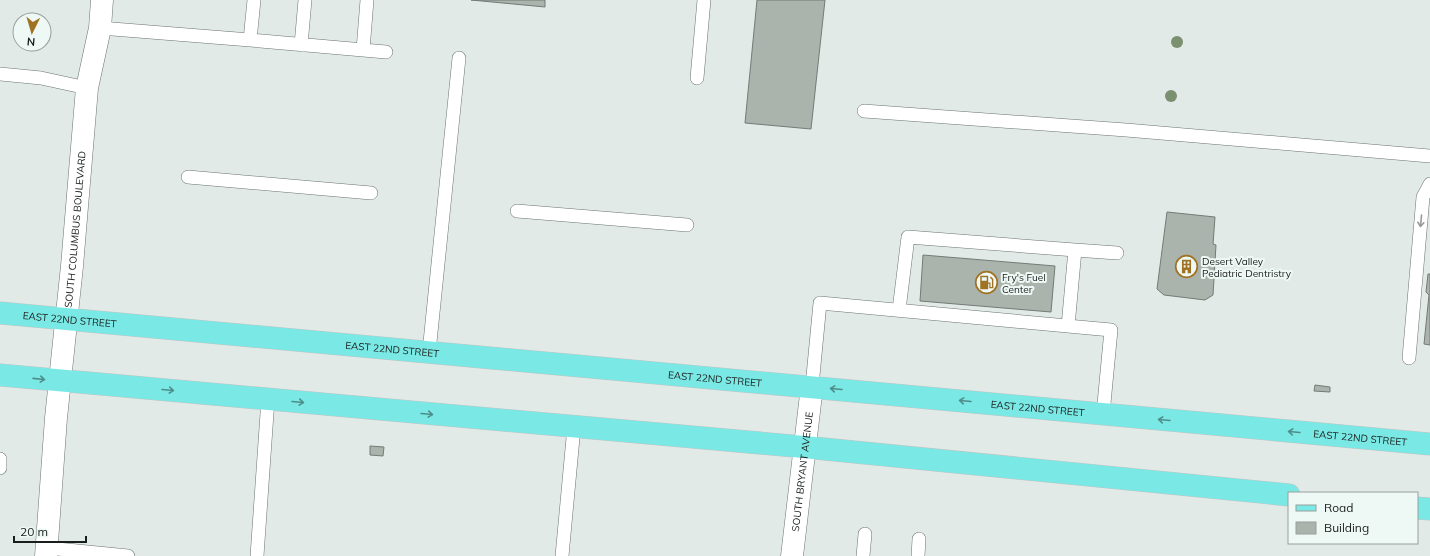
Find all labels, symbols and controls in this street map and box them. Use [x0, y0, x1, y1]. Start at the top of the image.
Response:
north arrow [12, 12, 52, 52]
text: N [26, 35, 36, 49]
street label: SOUTH COLUMBUS BOULEVARD [62, 150, 89, 308]
one-way arrow [1417, 214, 1424, 227]
building icon: Desert Valley Pediatric Dentristry [1174, 254, 1200, 280]
place label: Desert Valley Pediatric Dentristry [1202, 255, 1292, 280]
fuel station icon: Fry's Fuel Center [974, 270, 1000, 296]
place label: Fry's Fuel Center [1002, 271, 1046, 296]
street label: EAST 22ND STREET [22, 309, 117, 331]
street label: EAST 22ND STREET [345, 339, 440, 360]
street label: EAST 22ND STREET [667, 368, 762, 390]
one-way arrow [32, 375, 45, 383]
one-way arrow [830, 385, 843, 392]
one-way arrow [161, 386, 174, 394]
one-way arrow [959, 397, 972, 405]
one-way arrow [291, 398, 304, 405]
street label: EAST 22ND STREET [990, 398, 1085, 419]
one-way arrow [420, 410, 433, 417]
street label: SOUTH BRYANT AVENUE [789, 411, 816, 532]
one-way arrow [1158, 416, 1171, 423]
street label: EAST 22ND STREET [1313, 427, 1408, 449]
one-way arrow [1288, 428, 1301, 435]
legend [1288, 492, 1418, 544]
text: Road [1324, 500, 1353, 515]
scale bar [14, 518, 86, 544]
text: Building [1324, 520, 1369, 535]
text: 20 m [20, 524, 48, 539]

